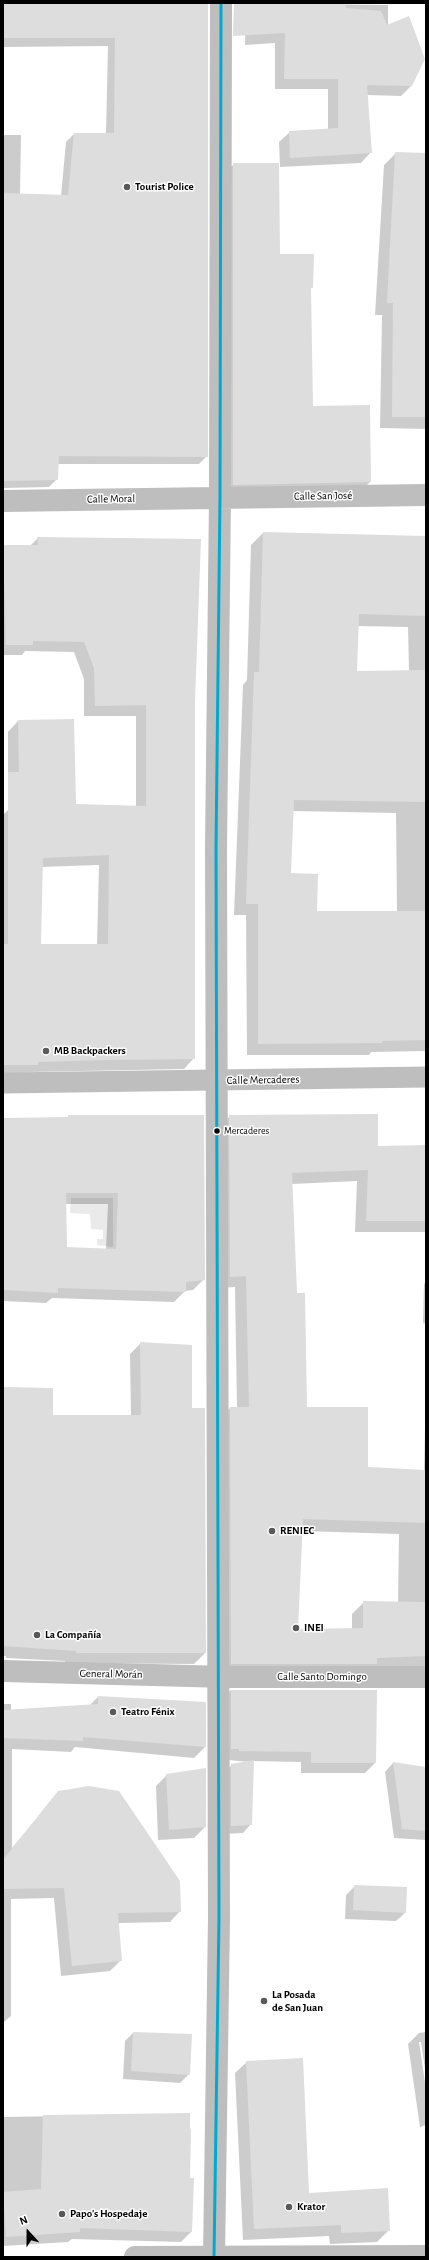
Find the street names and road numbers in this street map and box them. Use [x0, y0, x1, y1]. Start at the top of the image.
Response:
street label: Calle San José [294, 489, 352, 503]
street label: Calle Moral [87, 492, 135, 506]
street label: Calle Mercaderes [226, 1073, 300, 1087]
street label: General Morán [79, 1667, 143, 1681]
street label: Calle Santo Domingo [277, 1670, 367, 1684]

